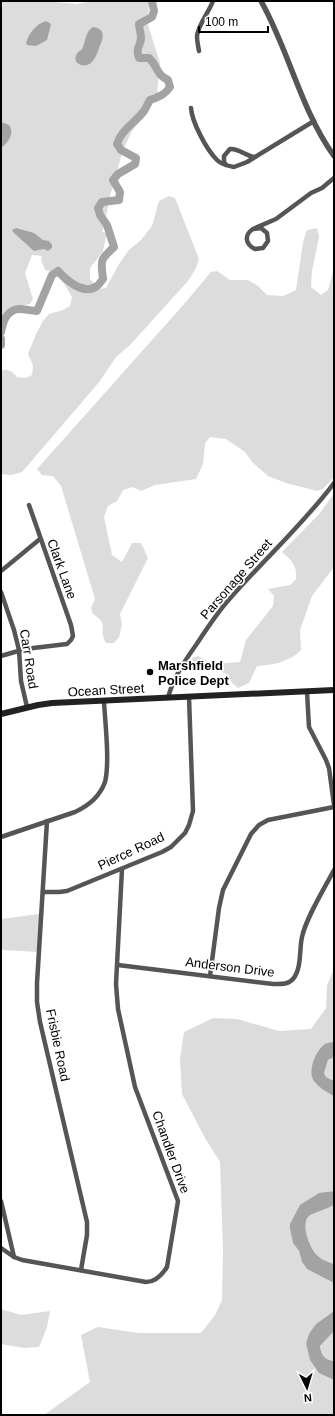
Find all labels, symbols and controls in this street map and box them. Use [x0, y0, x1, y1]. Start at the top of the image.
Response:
scale bar [199, 8, 268, 34]
text: 100 m [205, 15, 238, 29]
street label: Parsonage Street [197, 536, 275, 622]
street label: Clark Lane [44, 537, 80, 601]
street label: Carr Road [17, 628, 41, 690]
place label: Marshfield Police Dept [158, 658, 229, 688]
marker: Marshfield Police Dept [145, 667, 155, 677]
street label: Ocean Street [67, 680, 145, 699]
street label: Pierce Road [95, 829, 167, 873]
street label: Anderson Drive [185, 954, 275, 980]
street label: Frisbie Road [43, 1007, 73, 1083]
street label: Chandler Drive [149, 1109, 193, 1195]
north arrow [287, 1368, 327, 1408]
text: N [303, 1392, 312, 1404]

